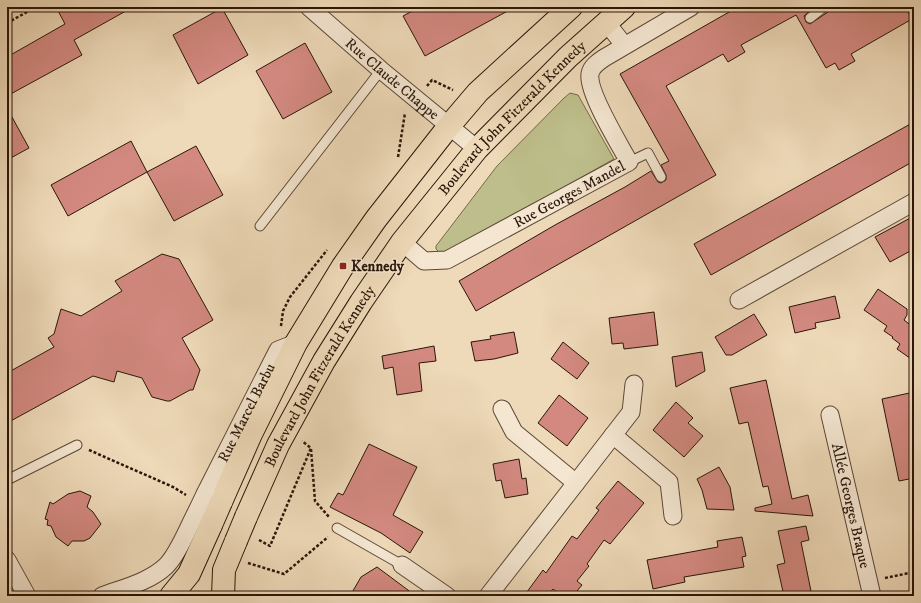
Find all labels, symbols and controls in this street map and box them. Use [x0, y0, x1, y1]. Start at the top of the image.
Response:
street label: Rue Claude Chappe [341, 34, 443, 124]
street label: Boulevard John Fitzerald Kennedy [434, 36, 591, 199]
street label: Rue Georges Mandel [510, 157, 629, 232]
place label: Kennedy [351, 257, 405, 276]
marker: Kennedy [338, 261, 348, 271]
street label: Boulevard John Fitzerald Kennedy [260, 281, 380, 470]
street label: Rue Marcel Barbu [214, 360, 280, 466]
street label: Allée Georges Braque [827, 441, 874, 570]

